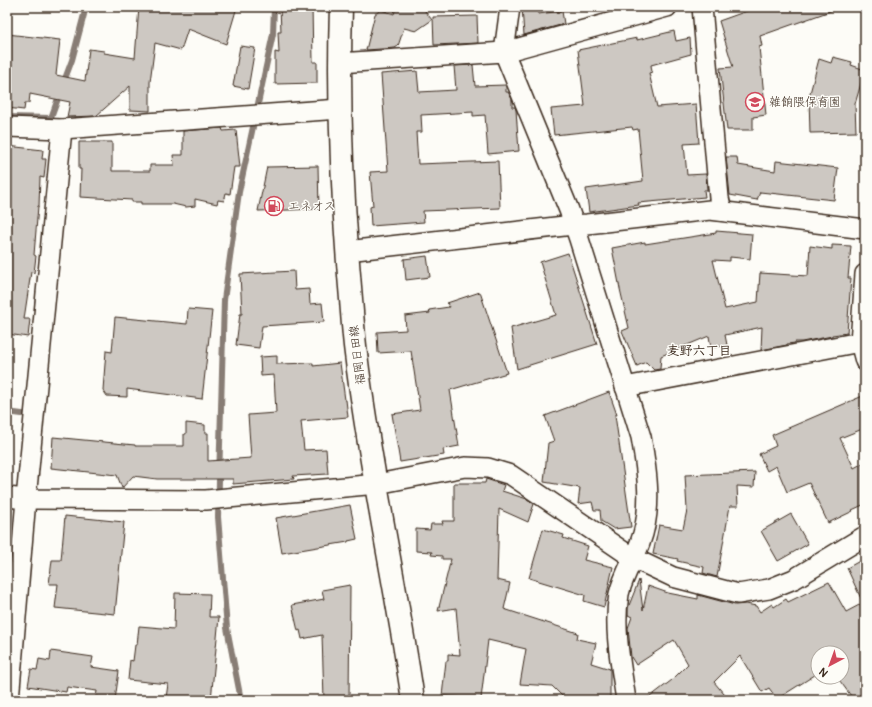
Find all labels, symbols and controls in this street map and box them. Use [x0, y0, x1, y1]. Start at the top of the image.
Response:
school or university icon: 雑餉隈保育園 [744, 91, 766, 113]
place label: 雑餉隈保育園 [769, 95, 841, 110]
fuel station icon: エネオス [263, 195, 285, 217]
place label: エネオス [288, 199, 335, 214]
street label: 福岡日田線 [346, 324, 369, 386]
district label: 麦野六丁目 [666, 343, 732, 359]
north arrow [810, 645, 850, 685]
text: N [816, 664, 831, 680]

